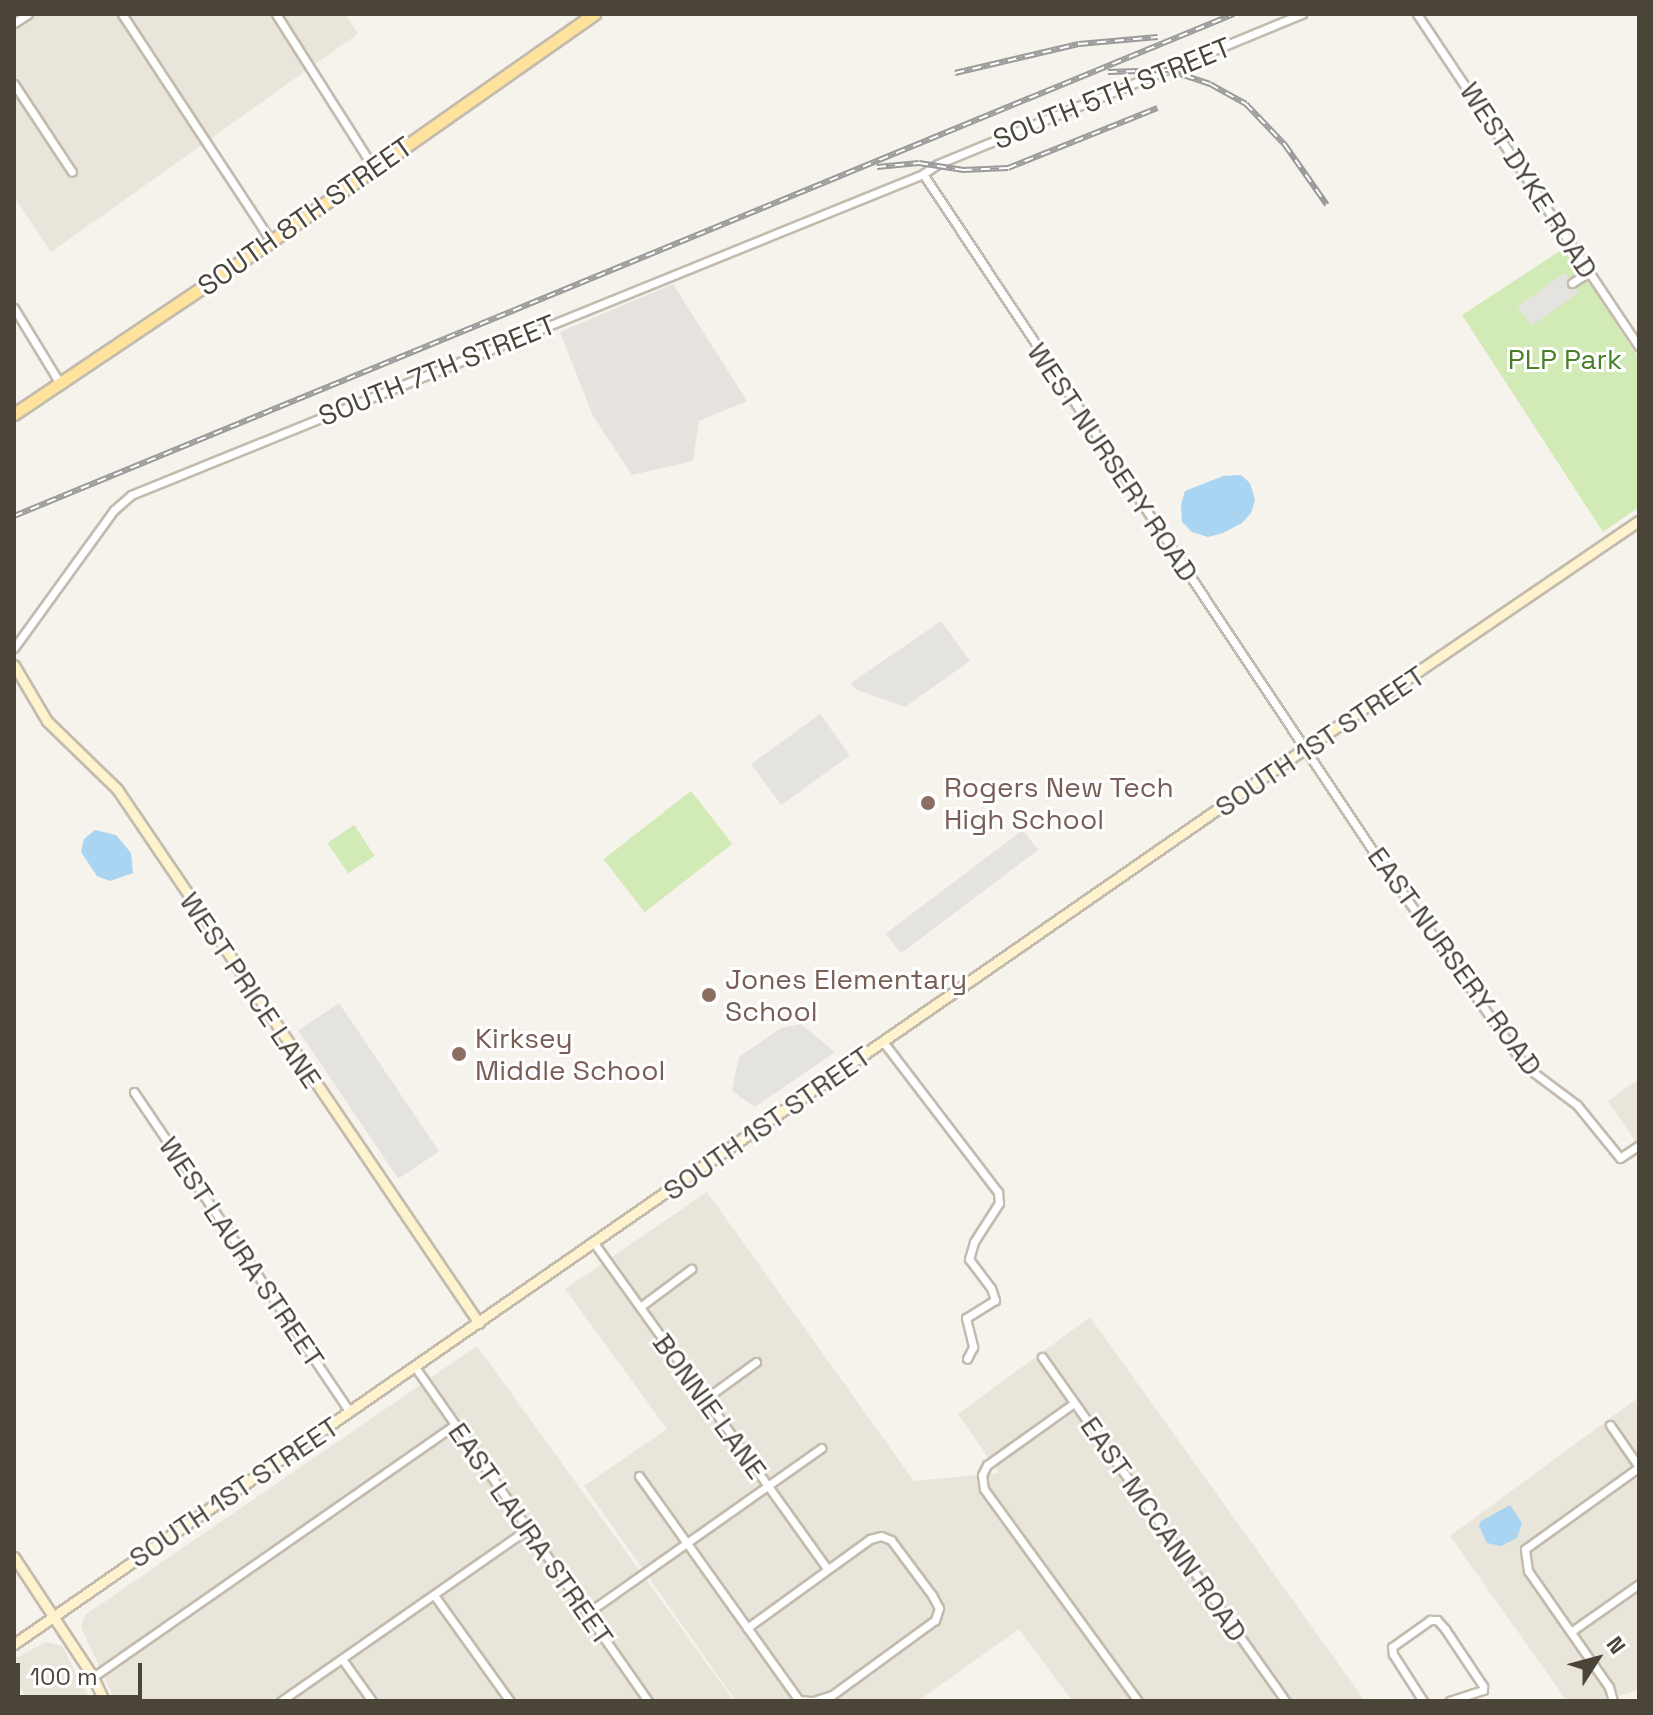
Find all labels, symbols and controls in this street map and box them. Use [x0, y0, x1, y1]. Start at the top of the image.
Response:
street label: SOUTH 5TH STREET [988, 30, 1236, 156]
street label: WEST DYKE ROAD [1453, 75, 1605, 285]
street label: SOUTH 8TH STREET [191, 129, 419, 303]
street label: SOUTH 7TH STREET [313, 307, 561, 433]
street label: WEST NURSERY ROAD [1020, 336, 1206, 588]
park label: PLP Park [1508, 342, 1622, 376]
street label: SOUTH 1ST STREET [1208, 658, 1432, 824]
place label: Rogers New Tech High School [944, 770, 1174, 836]
marker: Rogers New Tech High School [919, 794, 937, 812]
street label: EAST NURSERY ROAD [1361, 840, 1549, 1082]
street label: WEST PRICE LANE [173, 885, 329, 1095]
place label: Jones Elementary School [725, 962, 967, 1028]
marker: Jones Elementary School [700, 986, 718, 1004]
place label: Kirksey Middle School [475, 1021, 665, 1087]
street label: SOUTH 1ST STREET [656, 1038, 878, 1208]
marker: Kirksey Middle School [450, 1045, 468, 1063]
street label: WEST LAURA STREET [152, 1130, 332, 1374]
street label: BONNIE LANE [646, 1327, 774, 1485]
street label: SOUTH 1ST STREET [122, 1409, 346, 1575]
street label: EAST MCCANN ROAD [1073, 1410, 1255, 1648]
street label: EAST LAURA STREET [441, 1416, 621, 1652]
north arrow [1557, 1619, 1637, 1699]
text: N [1601, 1631, 1632, 1659]
scale bar [20, 1647, 146, 1697]
text: 100 m [30, 1661, 98, 1692]

